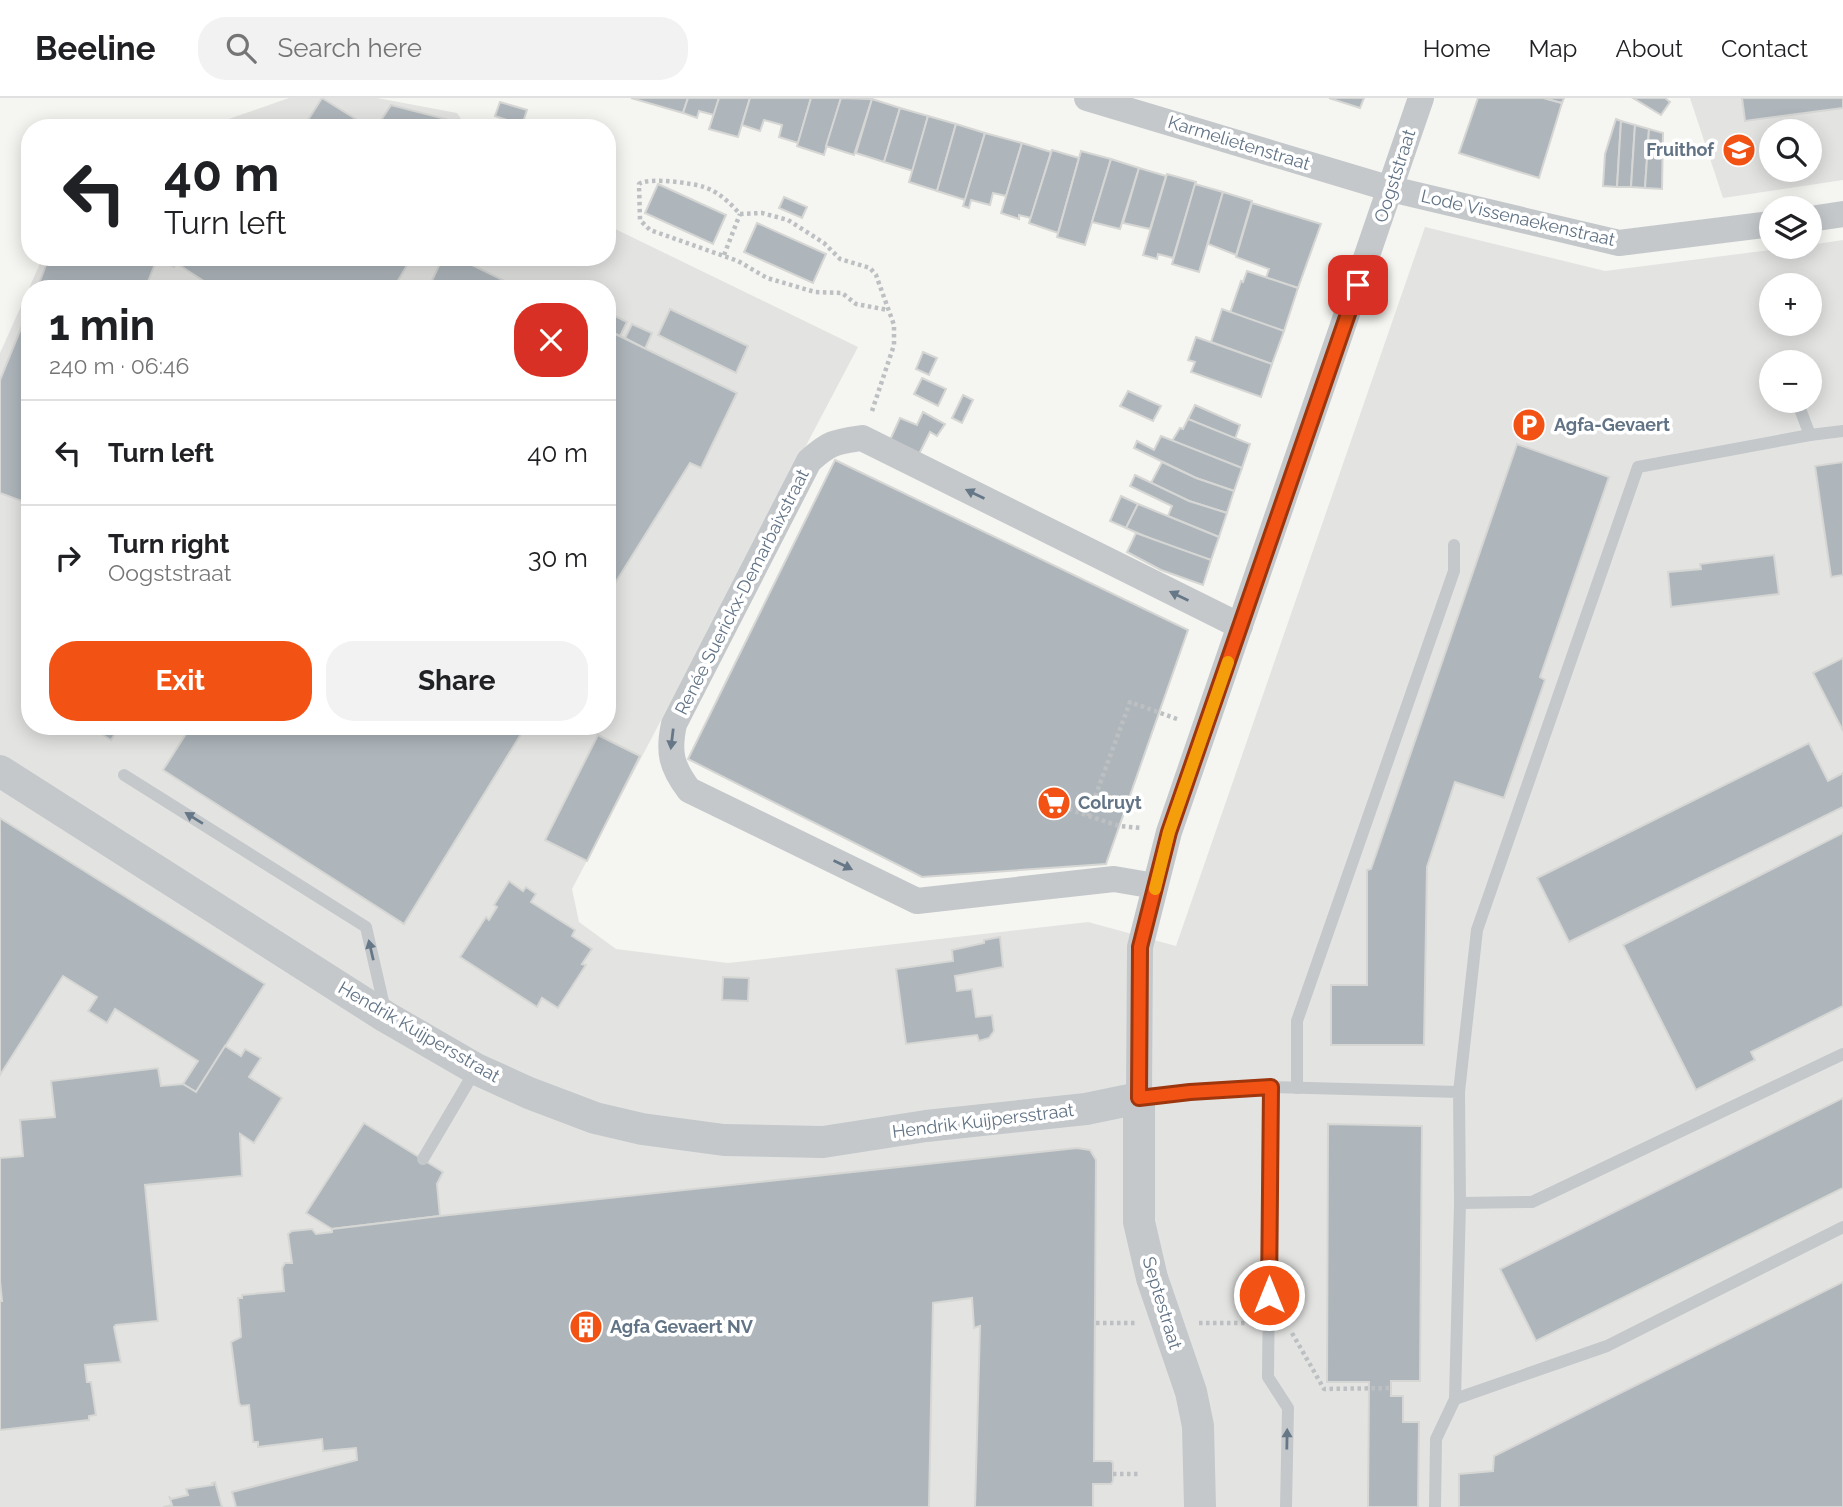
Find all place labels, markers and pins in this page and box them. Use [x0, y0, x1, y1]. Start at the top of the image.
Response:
school or university icon: Fruithof [1720, 131, 1758, 169]
place label: Fruithof [1646, 139, 1715, 160]
pin [1328, 255, 1388, 315]
parking icon: Agfa-Gevaert [1510, 406, 1548, 444]
place label: Agfa-Gevaert [1554, 414, 1670, 435]
supermarket icon: Colruyt [1035, 784, 1073, 822]
place label: Colruyt [1078, 792, 1142, 813]
building icon: Agfa Gevaert NV [567, 1308, 605, 1346]
place label: Agfa Gevaert NV [610, 1316, 754, 1337]

